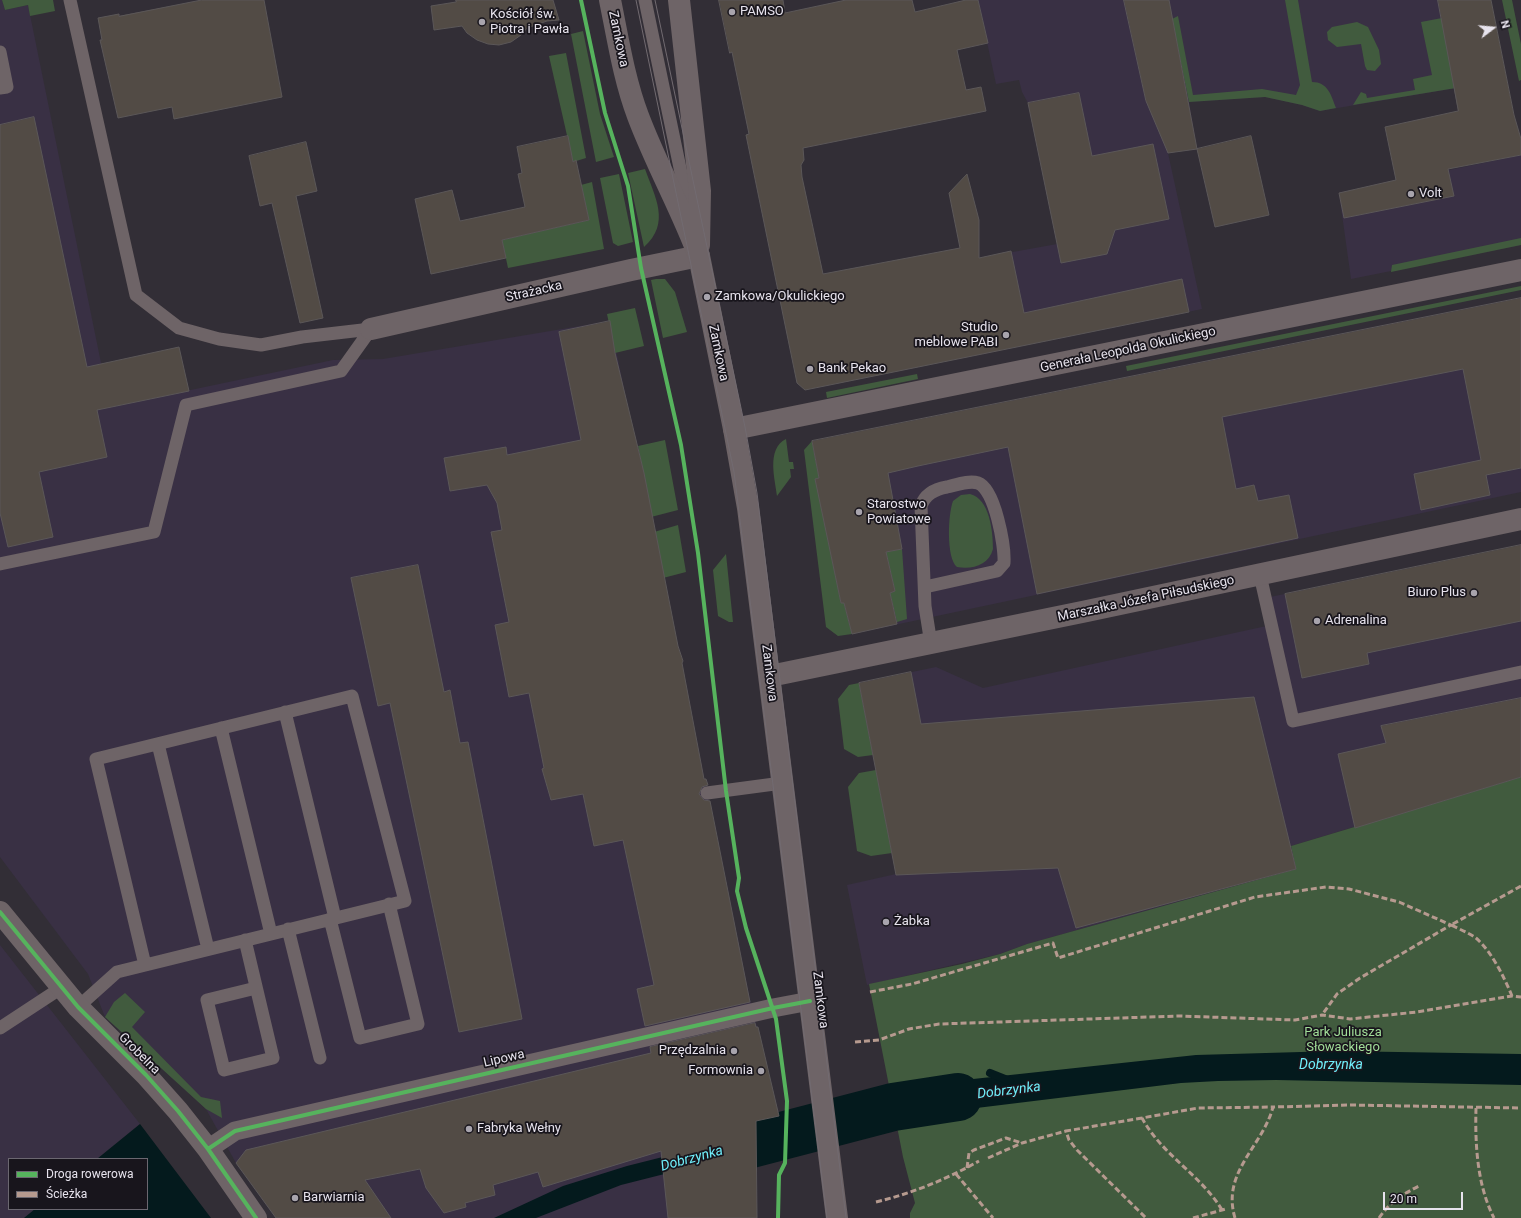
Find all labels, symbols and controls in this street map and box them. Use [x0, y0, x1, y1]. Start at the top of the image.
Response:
place label: PAMSO [740, 4, 784, 20]
place label: Kościół św. Piotra i Pawła [490, 7, 569, 38]
marker: PAMSO [727, 7, 737, 17]
north arrow [1473, 8, 1513, 48]
street label: Zamkowa [604, 9, 632, 69]
marker: Kościół św. Piotra i Pawła [477, 17, 487, 27]
text: N [1498, 19, 1512, 30]
place label: Volt [1419, 186, 1442, 202]
marker: Volt [1406, 189, 1416, 199]
street label: Strażacka [504, 278, 564, 306]
place label: Zamkowa/Okulickiego [715, 289, 845, 305]
marker: Zamkowa/Okulickiego [702, 292, 712, 302]
place label: Studio meblowe PABI [915, 320, 998, 351]
street label: Zamkowa [704, 323, 732, 383]
street label: Generała Leopolda Okulickiego [1039, 324, 1217, 376]
marker: Studio meblowe PABI [1001, 330, 1011, 340]
place label: Bank Pekao [818, 361, 886, 377]
marker: Bank Pekao [805, 364, 815, 374]
place label: Starostwo Powiatowe [867, 497, 931, 528]
marker: Starostwo Powiatowe [854, 507, 864, 517]
street label: Marszałka Józefa Piłsudskiego [1056, 573, 1236, 625]
place label: Biuro Plus [1407, 585, 1466, 601]
marker: Biuro Plus [1469, 588, 1479, 598]
place label: Adrenalina [1325, 613, 1387, 629]
marker: Adrenalina [1312, 616, 1322, 626]
street label: Zamkowa [758, 644, 780, 702]
place label: Żabka [894, 914, 930, 930]
marker: Żabka [881, 917, 891, 927]
street label: Zamkowa [809, 971, 831, 1029]
park label: Park Juliusza Słowackiego [1304, 1025, 1382, 1056]
street label: Grobelna [115, 1030, 163, 1078]
place label: Przędzalnia [659, 1043, 726, 1059]
marker: Przędzalnia [729, 1046, 739, 1056]
street label: Lipowa [482, 1047, 526, 1071]
water label: Dobrzynka [1299, 1057, 1363, 1073]
place label: Formownia [688, 1063, 753, 1079]
marker: Formownia [756, 1066, 766, 1076]
water label: Dobrzynka [976, 1079, 1042, 1103]
place label: Fabryka Wełny [477, 1121, 561, 1137]
marker: Fabryka Wełny [464, 1124, 474, 1134]
water label: Dobrzynka [659, 1143, 725, 1175]
legend [8, 1158, 148, 1210]
text: Droga rowerowa [46, 1167, 133, 1181]
scale bar [1385, 1184, 1465, 1210]
text: Ścieżka [46, 1187, 87, 1201]
place label: Barwiarnia [303, 1190, 365, 1206]
text: 20 m [1390, 1192, 1417, 1206]
marker: Barwiarnia [290, 1193, 300, 1203]

